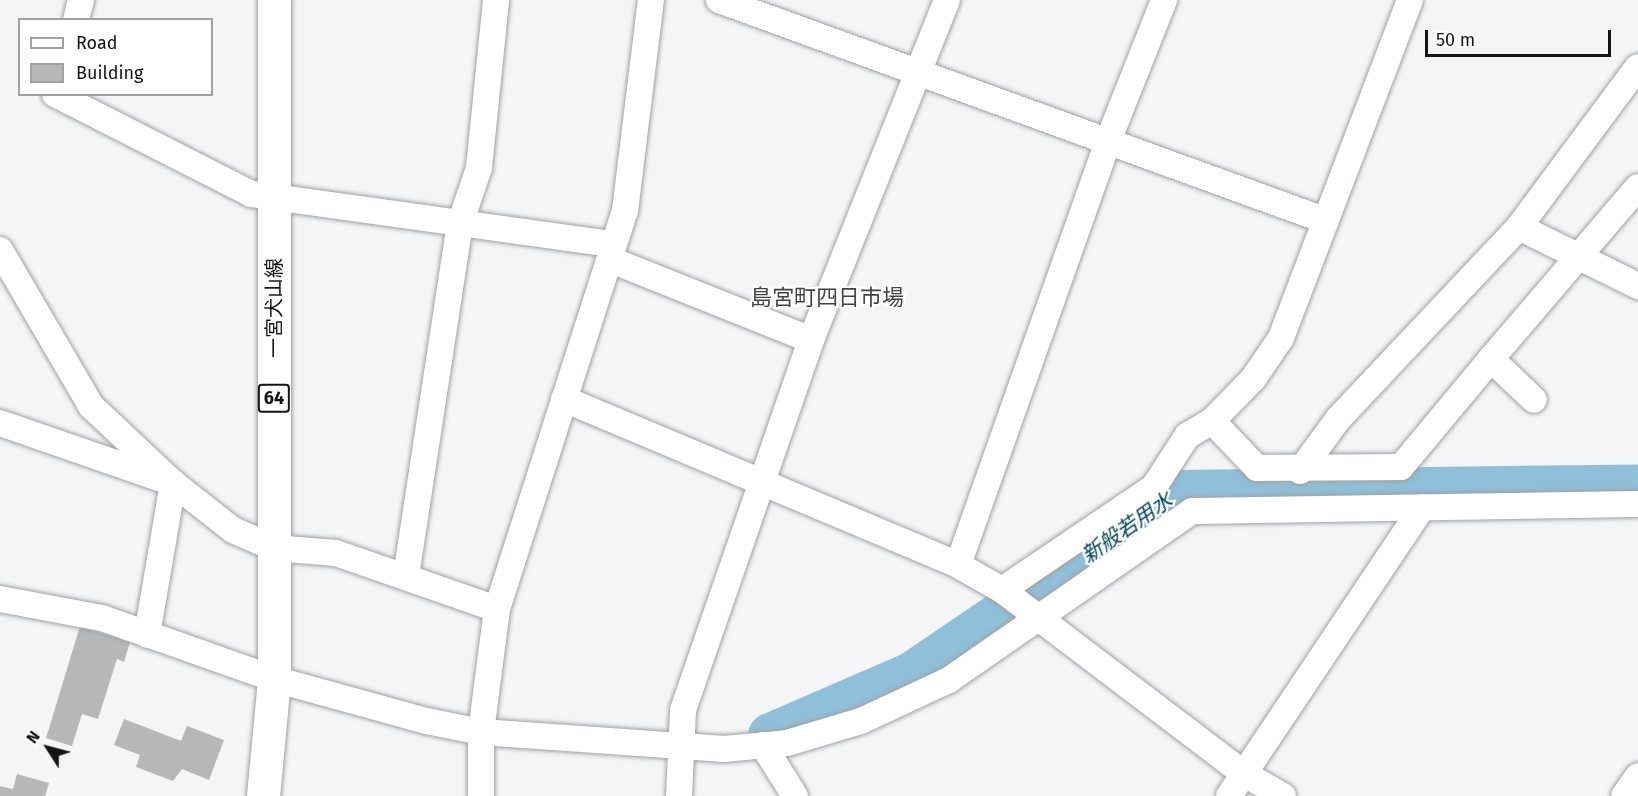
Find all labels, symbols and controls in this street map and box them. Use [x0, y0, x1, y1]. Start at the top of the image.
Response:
legend [18, 18, 213, 96]
scale bar [1428, 18, 1614, 56]
text: 50 m [1436, 29, 1475, 51]
text: Road [76, 32, 118, 54]
text: Building [76, 62, 143, 84]
street label: 一宮犬山線 [262, 258, 286, 358]
district label: 島宮町四日市場 [750, 285, 904, 311]
road number: 64 [258, 383, 290, 413]
water label: 新般若用水 [1077, 488, 1177, 568]
north arrow [18, 718, 78, 778]
text: N [22, 727, 44, 747]

